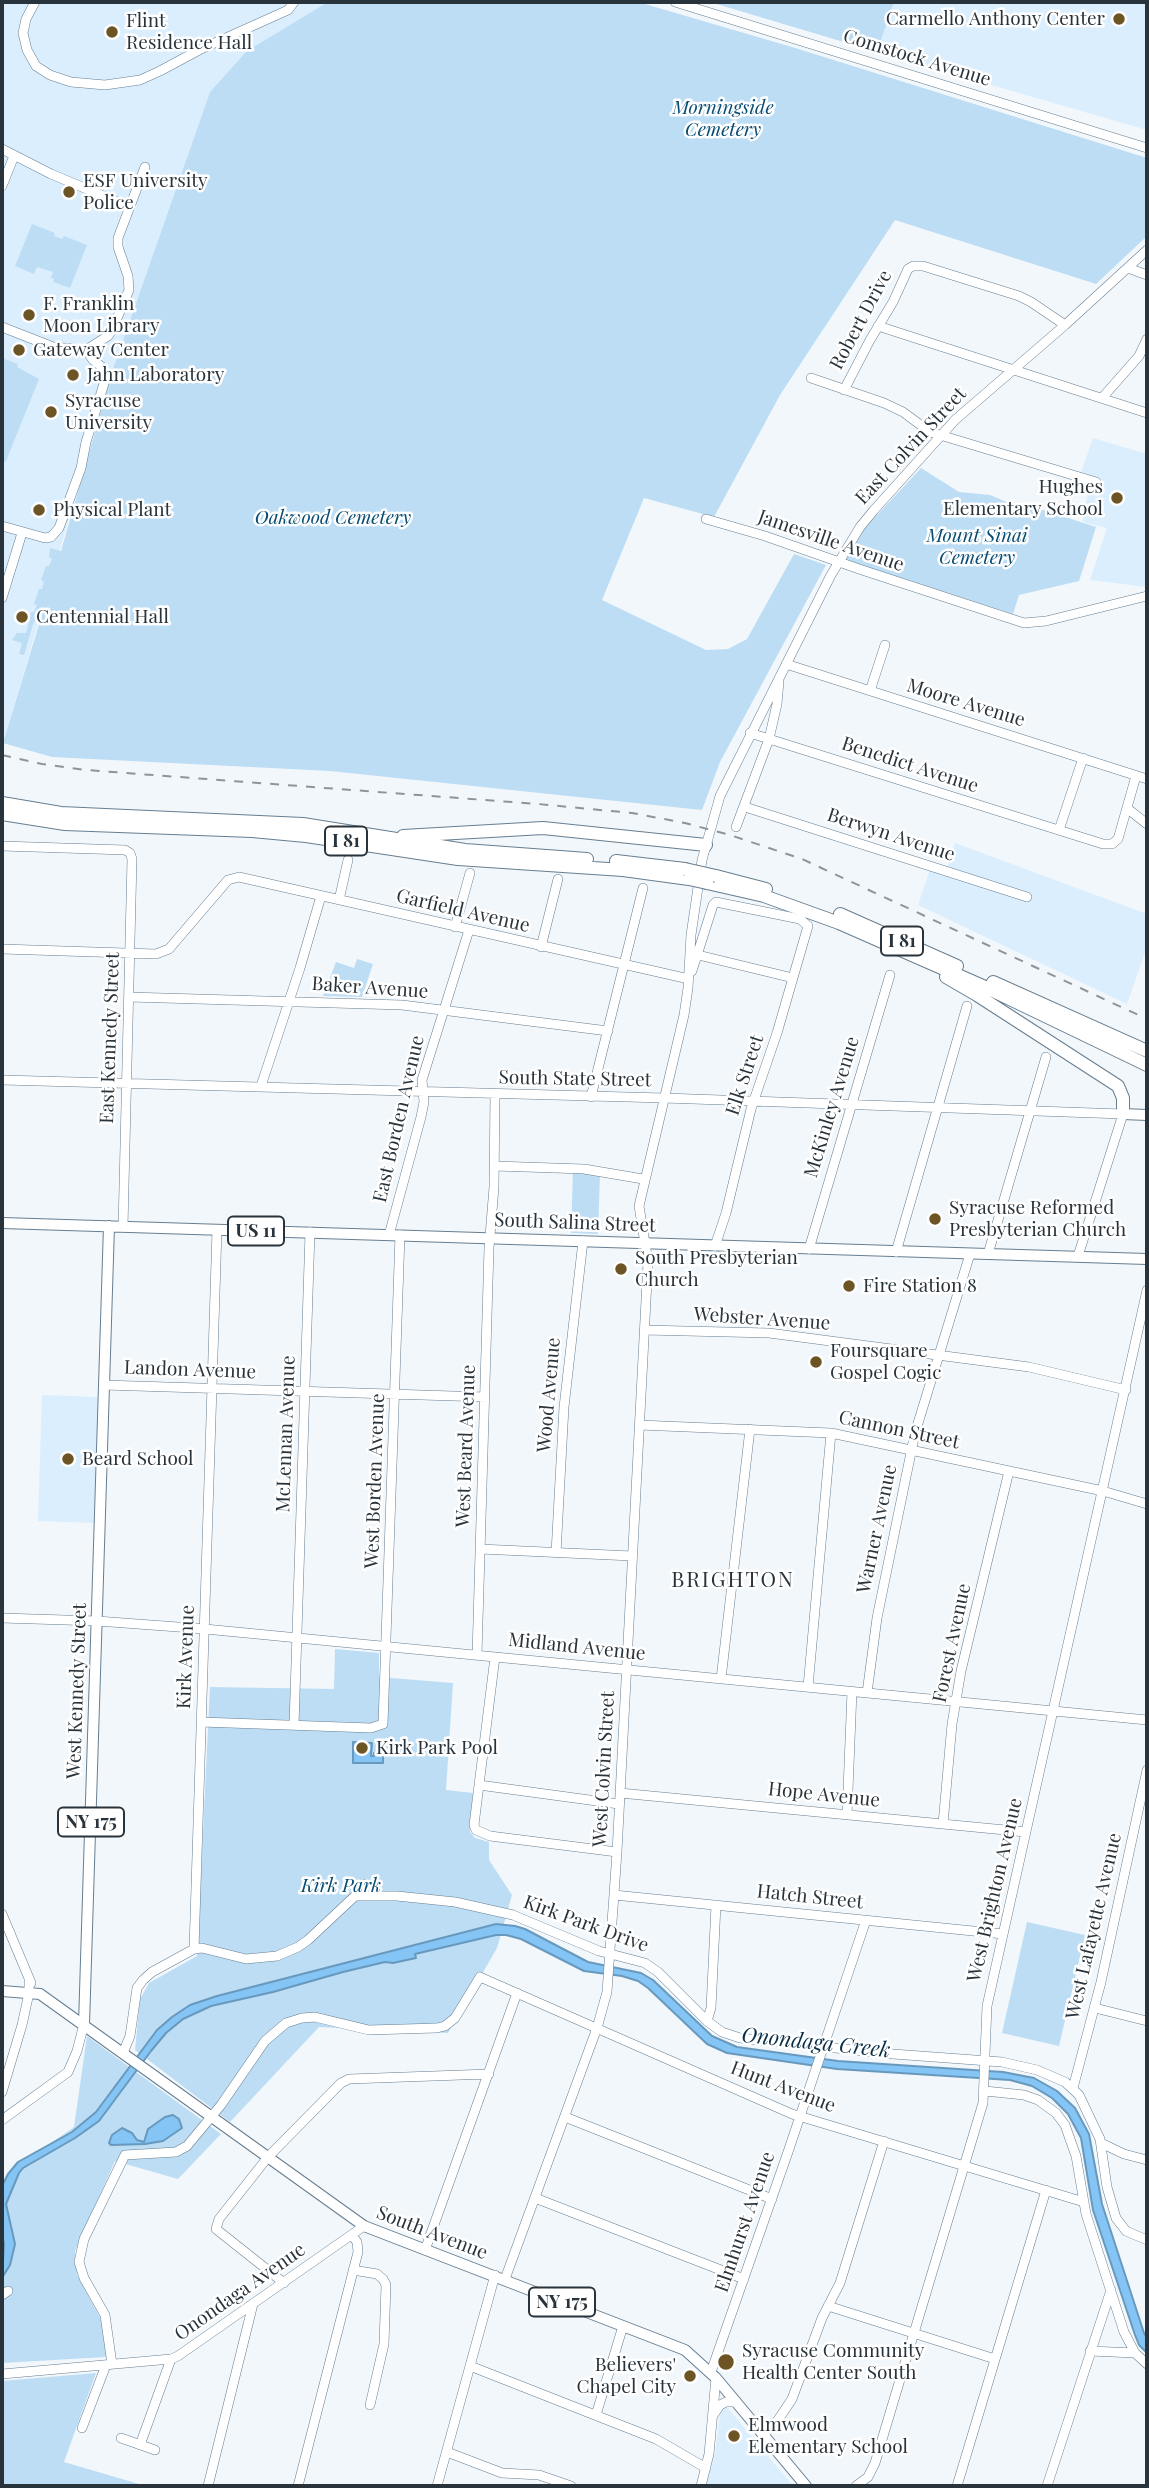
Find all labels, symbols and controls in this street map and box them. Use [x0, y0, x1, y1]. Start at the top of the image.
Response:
place label: Carmello Anthony Center [886, 8, 1105, 30]
place label: Flint Residence Hall [126, 10, 252, 54]
marker: Carmello Anthony Center [1111, 11, 1127, 27]
marker: Flint Residence Hall [104, 24, 120, 40]
street label: Comstock Avenue [840, 25, 994, 91]
park label: Morningside Cemetery [672, 97, 774, 141]
place label: ESF University Police [83, 170, 208, 214]
marker: ESF University Police [61, 184, 77, 200]
street label: Robert Drive [825, 266, 897, 374]
place label: F. Franklin Moon Library [43, 293, 159, 337]
marker: F. Franklin Moon Library [21, 307, 37, 323]
place label: Gateway Center [33, 339, 169, 361]
marker: Gateway Center [11, 342, 27, 358]
place label: Jahn Laboratory [87, 364, 224, 386]
marker: Jahn Laboratory [65, 367, 81, 383]
street label: East Colvin Street [851, 383, 971, 509]
place label: Syracuse University [65, 390, 152, 434]
marker: Syracuse University [43, 404, 59, 420]
place label: Hughes Elementary School [943, 476, 1103, 520]
marker: Hughes Elementary School [1109, 490, 1125, 506]
place label: Physical Plant [53, 499, 171, 521]
marker: Physical Plant [31, 502, 47, 518]
street label: Jamesville Avenue [755, 505, 907, 577]
park label: Oakwood Cemetery [255, 507, 411, 529]
park label: Mount Sinai Cemetery [926, 525, 1028, 569]
place label: Centennial Hall [36, 606, 169, 628]
marker: Centennial Hall [14, 609, 30, 625]
street label: Moore Avenue [904, 674, 1028, 732]
street label: Benedict Avenue [839, 732, 981, 798]
street label: Berwyn Avenue [824, 804, 958, 866]
road number: I 81 [325, 826, 367, 856]
street label: Garfield Avenue [394, 885, 532, 937]
road number: I 81 [881, 926, 923, 956]
street label: East Kennedy Street [96, 952, 124, 1124]
street label: Baker Avenue [311, 973, 429, 1003]
street label: Elk Street [721, 1032, 769, 1118]
street label: East Borden Avenue [369, 1033, 429, 1205]
street label: McKinley Avenue [800, 1034, 864, 1180]
street label: South State Street [498, 1066, 652, 1092]
place label: Syracuse Reformed Presbyterian Church [949, 1197, 1126, 1241]
street label: South Salina Street [494, 1209, 656, 1237]
marker: Syracuse Reformed Presbyterian Church [927, 1211, 943, 1227]
road number: US 11 [228, 1216, 284, 1246]
place label: South Presbyterian Church [635, 1247, 798, 1291]
marker: South Presbyterian Church [613, 1261, 629, 1277]
place label: Fire Station 8 [863, 1275, 977, 1297]
marker: Fire Station 8 [841, 1278, 857, 1294]
street label: Webster Avenue [693, 1303, 831, 1335]
street label: Wood Avenue [533, 1337, 565, 1453]
place label: Foursquare Gospel Cogic [830, 1340, 941, 1384]
marker: Foursquare Gospel Cogic [808, 1354, 824, 1370]
street label: McLennan Avenue [272, 1355, 300, 1513]
street label: Landon Avenue [124, 1356, 256, 1384]
street label: West Beard Avenue [452, 1364, 480, 1528]
street label: West Borden Avenue [361, 1393, 389, 1569]
street label: Cannon Street [837, 1406, 961, 1454]
place label: Beard School [82, 1448, 193, 1470]
marker: Beard School [60, 1451, 76, 1467]
street label: Warner Avenue [852, 1463, 902, 1595]
district label: BRIGHTON [672, 1567, 794, 1593]
street label: Forest Avenue [928, 1581, 976, 1705]
street label: West Kennedy Street [63, 1603, 91, 1779]
street label: Kirk Avenue [173, 1605, 199, 1709]
street label: Midland Avenue [507, 1628, 647, 1666]
street label: West Colvin Street [589, 1690, 619, 1848]
place label: Kirk Park Pool [376, 1737, 498, 1759]
marker: Kirk Park Pool [354, 1740, 370, 1756]
street label: Hope Avenue [767, 1778, 881, 1812]
street label: West Brighton Avenue [963, 1796, 1027, 1984]
road number: NY 175 [58, 1808, 124, 1836]
street label: West Lafayette Avenue [1061, 1831, 1127, 2021]
park label: Kirk Park [301, 1875, 381, 1897]
street label: Hatch Street [756, 1880, 864, 1914]
street label: Kirk Park Drive [520, 1891, 652, 1957]
water label: Onondaga Creek [740, 2023, 892, 2063]
street label: Hunt Avenue [727, 2057, 839, 2117]
street label: Elmhurst Avenue [710, 2149, 780, 2295]
street label: South Avenue [373, 2201, 491, 2265]
street label: Onondaga Avenue [170, 2238, 310, 2346]
road number: NY 175 [529, 2288, 595, 2316]
place label: Syracuse Community Health Center South [742, 2340, 924, 2384]
marker: Syracuse Community Health Center South [716, 2352, 736, 2372]
place label: Believers' Chapel City [577, 2354, 676, 2398]
marker: Believers' Chapel City [682, 2368, 698, 2384]
place label: Elmwood Elementary School [748, 2414, 908, 2458]
marker: Elmwood Elementary School [726, 2428, 742, 2444]

